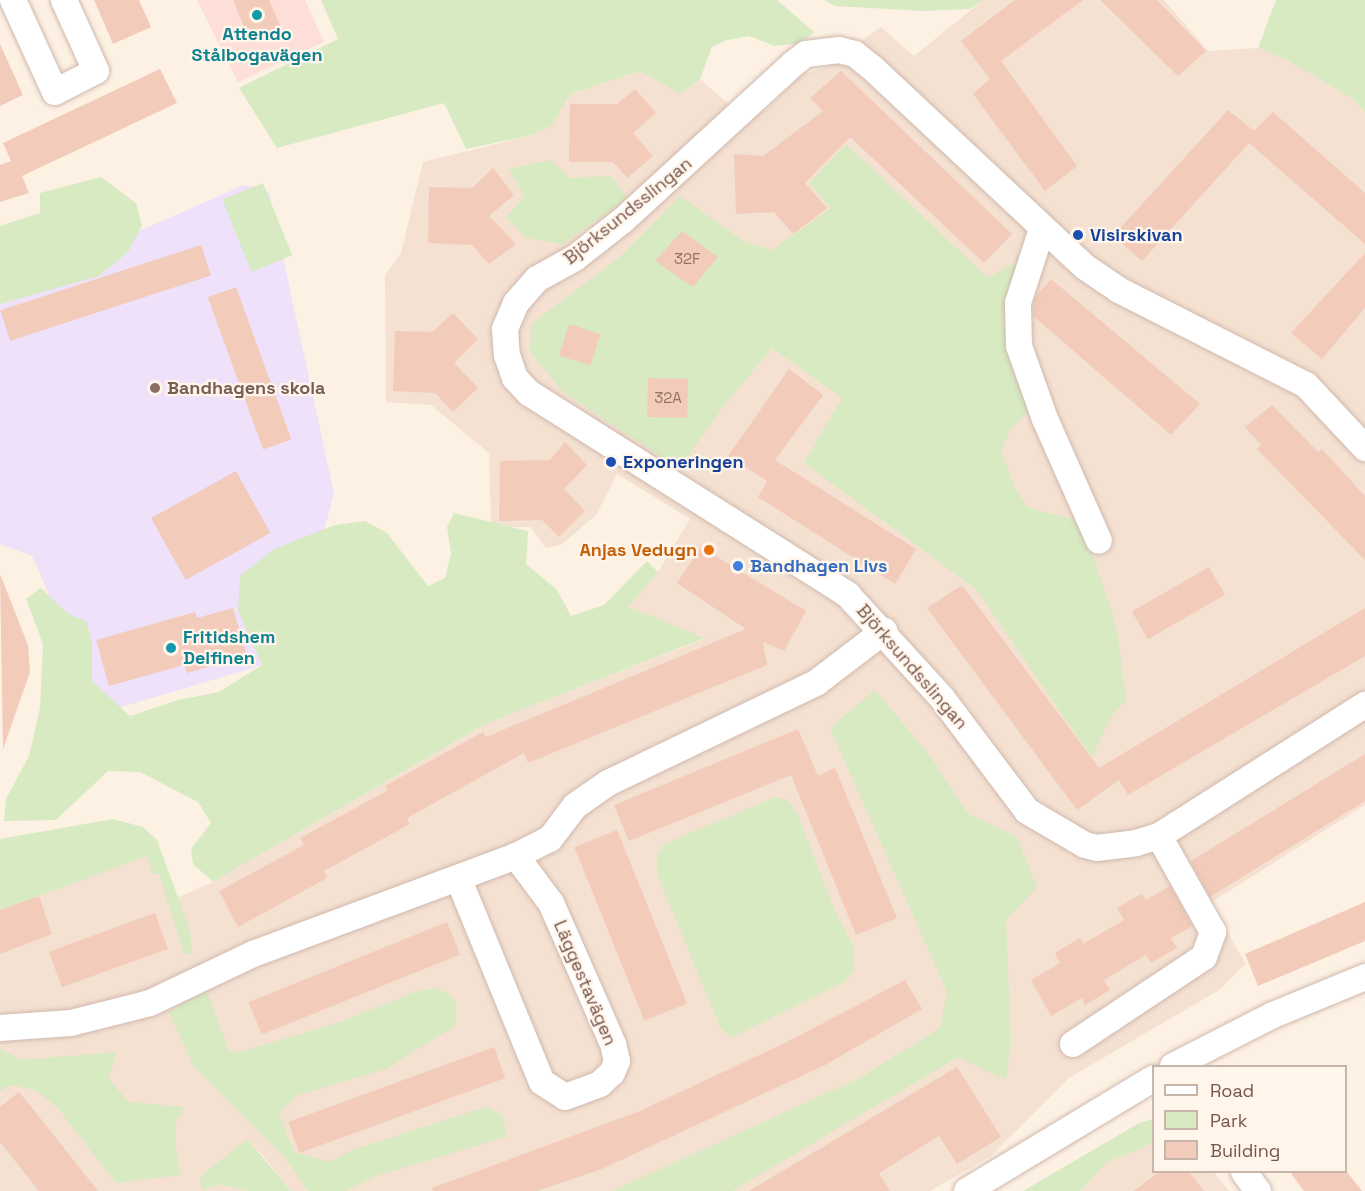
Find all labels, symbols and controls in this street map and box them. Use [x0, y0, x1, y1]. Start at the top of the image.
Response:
marker: Attendo Stålbogavägen [250, 8, 264, 22]
place label: Attendo Stålbogavägen [191, 24, 323, 66]
street label: Björksundsslingan [560, 153, 696, 269]
place label: Visirskivan [1090, 224, 1183, 246]
marker: Visirskivan [1071, 228, 1085, 242]
house number: 32F [674, 250, 700, 268]
place label: Bandhagens skola [167, 377, 325, 399]
marker: Bandhagens skola [148, 381, 162, 395]
house number: 32A [654, 389, 682, 407]
place label: Exponeringen [623, 451, 744, 473]
marker: Exponeringen [604, 455, 618, 469]
place label: Anjas Vedugn [579, 539, 697, 561]
marker: Anjas Vedugn [702, 543, 716, 557]
place label: Bandhagen Livs [750, 555, 887, 577]
marker: Bandhagen Livs [731, 559, 745, 573]
street label: Björksundsslingan [852, 600, 972, 734]
place label: Fritidshem Delfinen [183, 627, 275, 670]
marker: Fritidshem Delfinen [164, 641, 178, 655]
street label: Läggestavägen [549, 917, 621, 1049]
legend [1152, 1065, 1347, 1173]
text: Road [1210, 1079, 1254, 1102]
text: Park [1210, 1109, 1247, 1132]
text: Building [1210, 1139, 1280, 1162]

